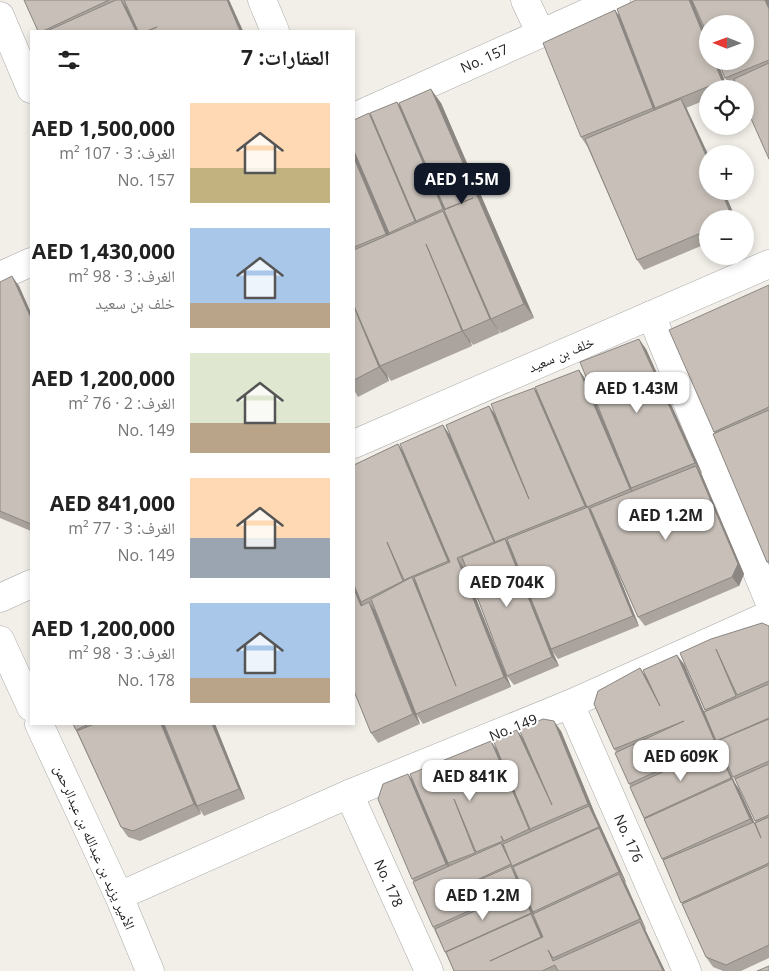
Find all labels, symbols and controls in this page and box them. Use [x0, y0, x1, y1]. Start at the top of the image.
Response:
north arrow [699, 15, 754, 70]
map controls [699, 15, 754, 265]
street label: No. 157 [457, 39, 511, 77]
text: العقارات: 7 [241, 43, 330, 71]
icon: filters [55, 46, 83, 74]
button: locate [699, 80, 754, 135]
text: AED 1,500,000 [32, 114, 175, 142]
icon: home [230, 123, 290, 183]
text: الغرف: 3 · 107 m² [59, 142, 175, 164]
button: + [699, 145, 754, 200]
pin: AED 1.5M [410, 162, 514, 205]
text: AED 1.5M [425, 168, 499, 190]
text: No. 157 [118, 169, 175, 191]
button: − [699, 210, 754, 265]
text: AED 1,430,000 [32, 237, 175, 265]
icon: home [230, 248, 290, 308]
text: الغرف: 3 · 98 m² [68, 265, 175, 287]
text: خلف بن سعيد [95, 292, 175, 314]
street label: خلف بن سعيد [525, 332, 597, 376]
text: AED 1,200,000 [32, 364, 175, 392]
pin: AED 1.43M [580, 372, 694, 414]
icon: home [230, 373, 290, 433]
text: AED 1.43M [595, 377, 679, 399]
text: الغرف: 2 · 76 m² [68, 392, 175, 414]
text: No. 149 [118, 419, 175, 441]
text: AED 841,000 [50, 489, 175, 517]
icon: home [230, 498, 290, 558]
pin: AED 1.2M [614, 498, 718, 541]
text: AED 1.2M [629, 504, 703, 526]
text: الغرف: 3 · 77 m² [68, 517, 175, 539]
text: No. 149 [118, 544, 175, 566]
pin: AED 704K [455, 566, 559, 608]
text: AED 704K [470, 571, 544, 593]
text: AED 1,200,000 [32, 614, 175, 642]
icon: home [230, 623, 290, 683]
text: الغرف: 3 · 98 m² [68, 642, 175, 664]
text: No. 178 [118, 669, 175, 691]
street label: No. 149 [486, 709, 540, 745]
pin: AED 609K [629, 740, 733, 782]
text: AED 609K [644, 745, 718, 767]
pin: AED 841K [418, 760, 522, 802]
street label: الأمير يزيد بن عبدالله بن عبدالرحمن [50, 762, 140, 932]
text: AED 841K [433, 765, 507, 787]
street label: No. 176 [610, 811, 648, 865]
street label: No. 178 [370, 856, 408, 910]
pin: AED 1.2M [431, 878, 535, 921]
text: AED 1.2M [446, 884, 520, 906]

